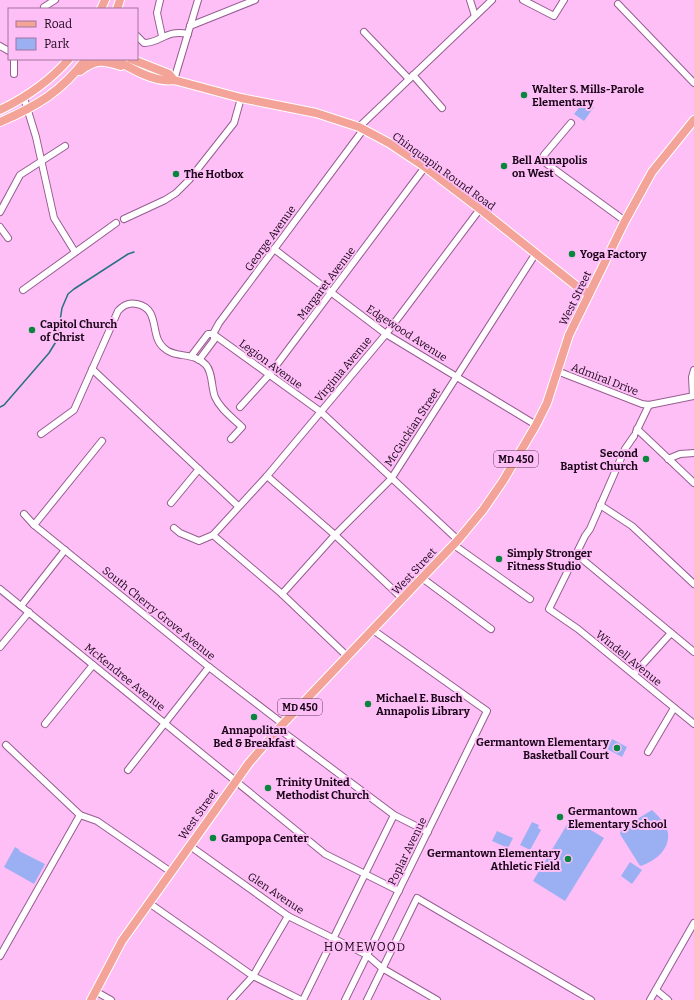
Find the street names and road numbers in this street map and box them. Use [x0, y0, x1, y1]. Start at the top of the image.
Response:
street label: Chinquapin Round Road [390, 130, 498, 213]
street label: George Avenue [242, 203, 299, 274]
street label: Margaret Avenue [295, 244, 358, 322]
street label: West Street [557, 269, 594, 328]
street label: Edgewood Avenue [364, 302, 450, 364]
street label: Virginia Avenue [312, 334, 374, 405]
street label: Legion Avenue [236, 337, 305, 392]
street label: Admiral Drive [569, 361, 640, 398]
street label: McGuckian Street [382, 386, 443, 469]
road number: MD 450 [494, 451, 538, 467]
street label: West Street [389, 545, 439, 597]
street label: South Cherry Grove Avenue [100, 564, 218, 663]
street label: Windell Avenue [593, 628, 664, 689]
street label: McKendree Avenue [82, 641, 167, 714]
road number: MD 450 [278, 699, 322, 715]
street label: West Street [176, 786, 221, 842]
street label: Poplar Avenue [385, 815, 430, 887]
street label: Glen Avenue [245, 870, 306, 917]

